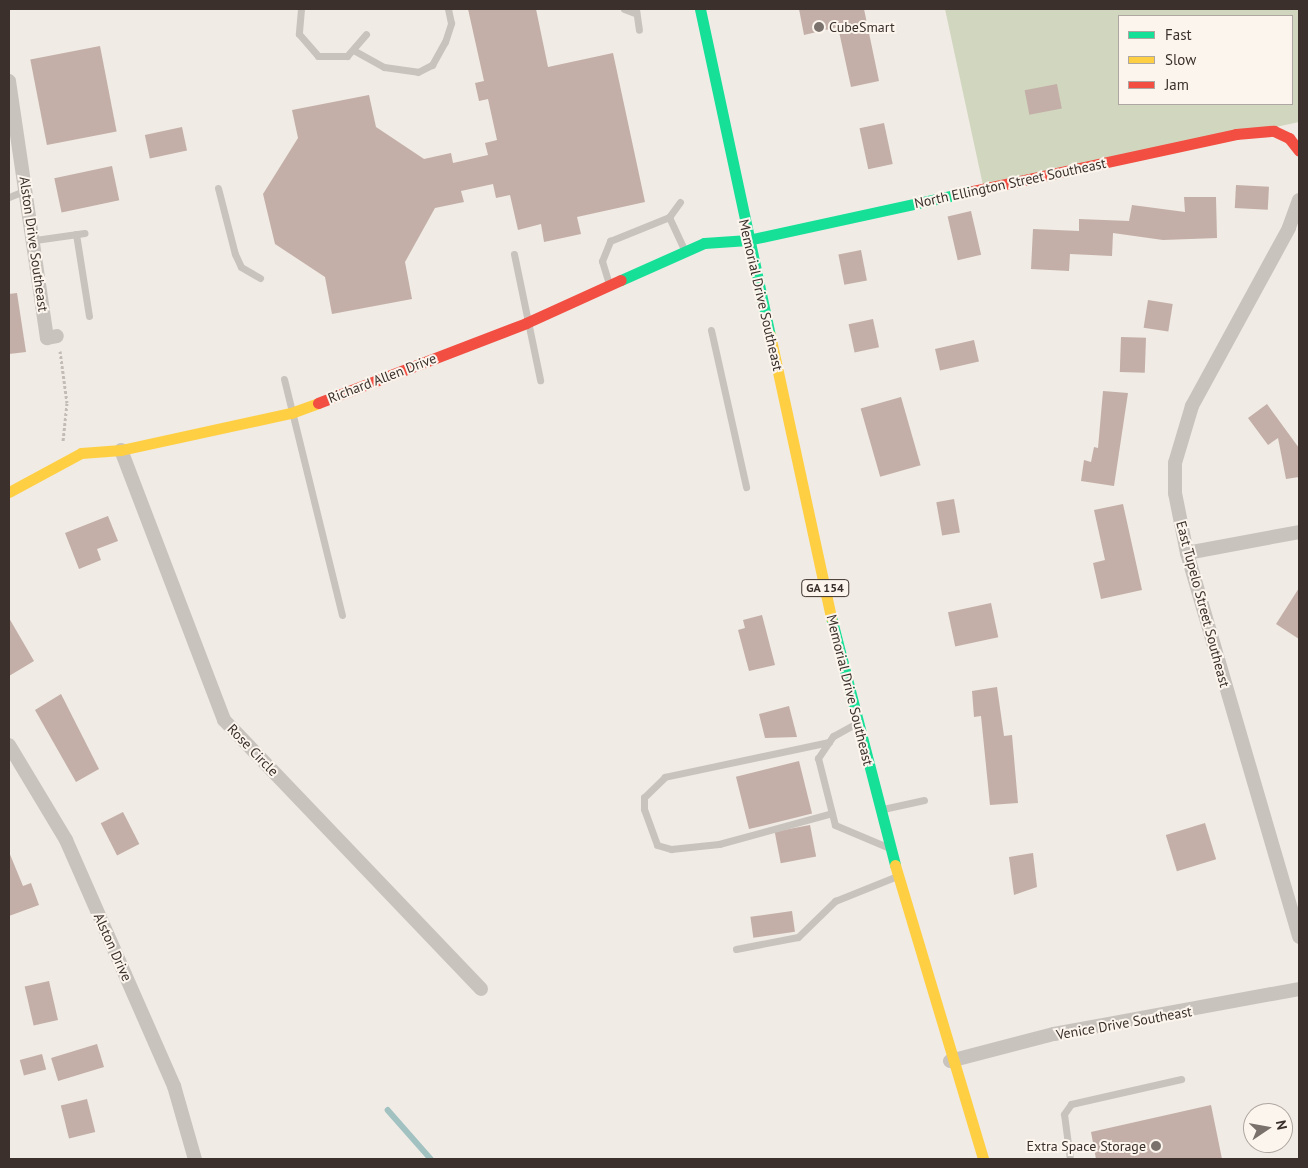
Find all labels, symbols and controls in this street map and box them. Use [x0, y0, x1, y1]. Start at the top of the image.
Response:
legend [1118, 15, 1293, 105]
place label: CubeSmart [829, 19, 895, 35]
marker: CubeSmart [813, 21, 825, 33]
text: Fast [1165, 25, 1192, 44]
text: Slow [1165, 50, 1196, 69]
text: Jam [1165, 75, 1189, 94]
street label: North Ellington Street Southeast [913, 154, 1107, 212]
street label: Alston Drive Southeast [16, 175, 52, 313]
street label: Memorial Drive Southeast [735, 218, 787, 372]
street label: Richard Allen Drive [325, 350, 439, 406]
street label: East Tupelo Street Southeast [1173, 519, 1233, 689]
road number: GA 154 [800, 578, 850, 598]
street label: Memorial Drive Southeast [823, 613, 877, 767]
street label: Rose Circle [224, 720, 282, 780]
street label: Alston Drive [90, 910, 136, 984]
street label: Venice Drive Southeast [1055, 1003, 1193, 1043]
north arrow [1243, 1103, 1293, 1153]
text: N [1272, 1119, 1291, 1131]
place label: Extra Space Storage [1026, 1138, 1146, 1154]
marker: Extra Space Storage [1150, 1140, 1162, 1152]

